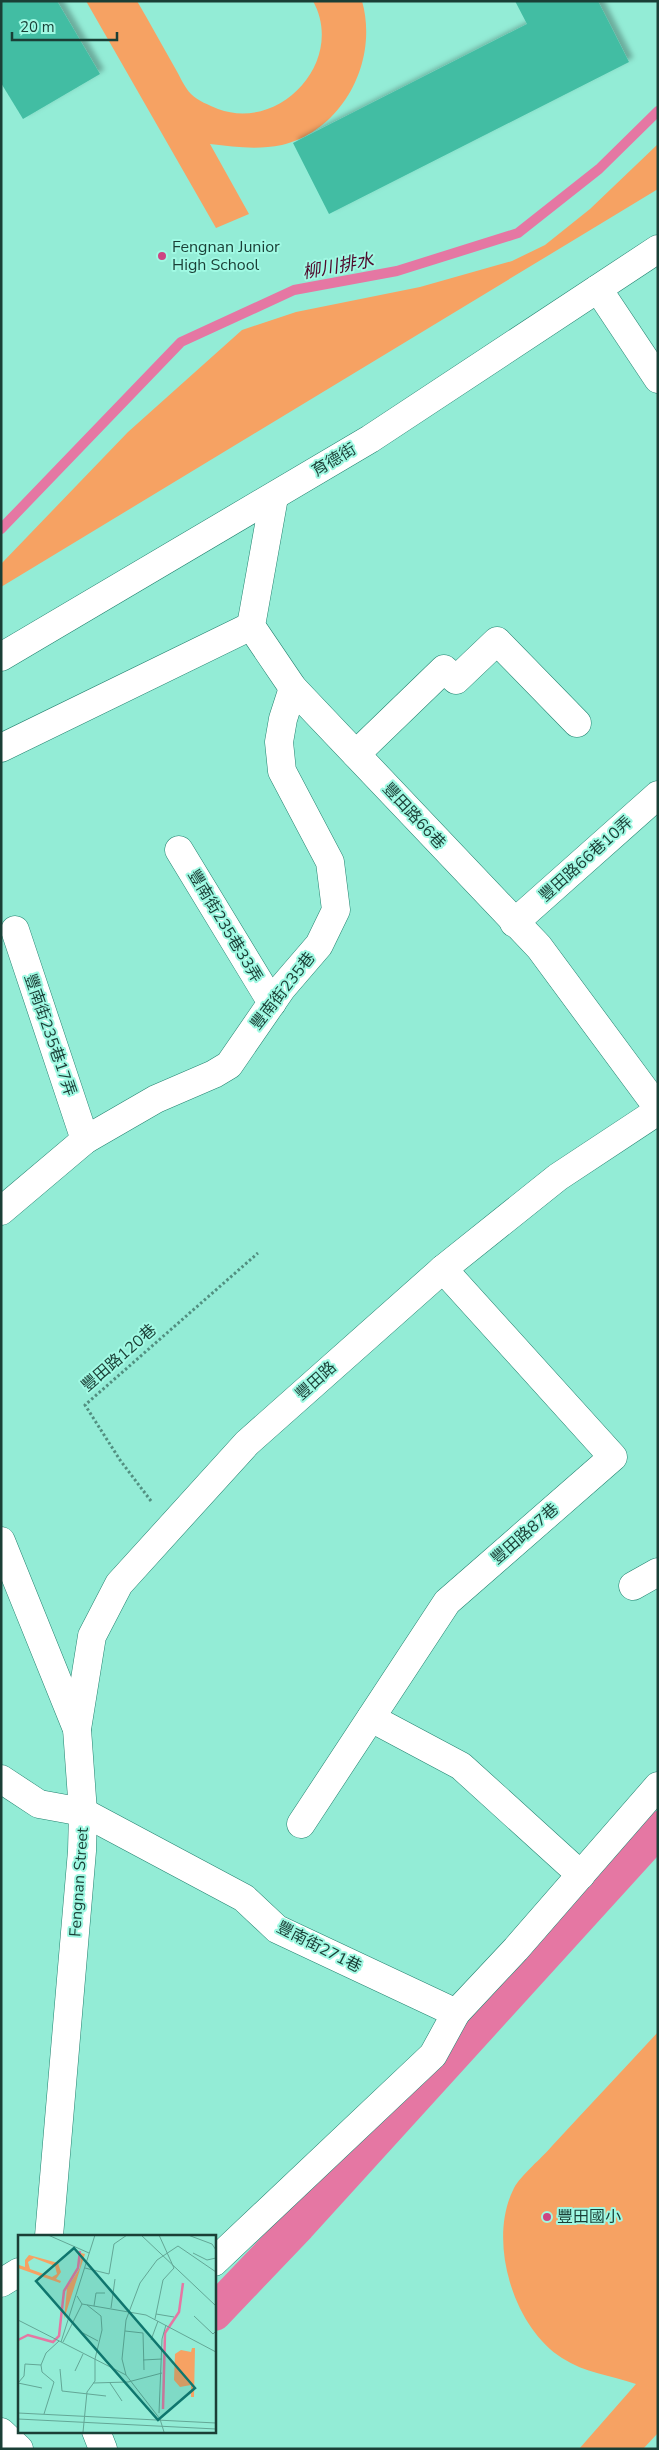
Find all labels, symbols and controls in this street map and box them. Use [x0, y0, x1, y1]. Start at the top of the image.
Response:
scale bar [12, 10, 118, 42]
text: 20 m [20, 17, 55, 37]
place label: Fengnan Junior High School [172, 236, 280, 276]
water label: 柳川排水 [300, 248, 377, 284]
marker: Fengnan Junior High School [156, 250, 168, 262]
street label: 育德街 [308, 438, 360, 482]
street label: 豐田路66巷 [378, 778, 450, 854]
street label: 豐田路66巷10弄 [535, 811, 637, 907]
street label: 豐南街235巷33弄 [183, 865, 267, 987]
street label: 豐南街235巷 [246, 948, 320, 1034]
street label: 豐南街235巷17弄 [19, 971, 81, 1099]
street label: 豐田路120巷 [77, 1319, 161, 1397]
street label: 豐田路 [291, 1357, 341, 1405]
street label: 豐田路87巷 [486, 1498, 564, 1570]
street label: Fengnan Street [64, 1826, 94, 1938]
street label: 豐南街271巷 [273, 1916, 365, 1978]
place label: 豐田國小 [557, 2206, 621, 2228]
marker: 豐田國小 [541, 2211, 553, 2223]
inset map [18, 2235, 215, 2432]

